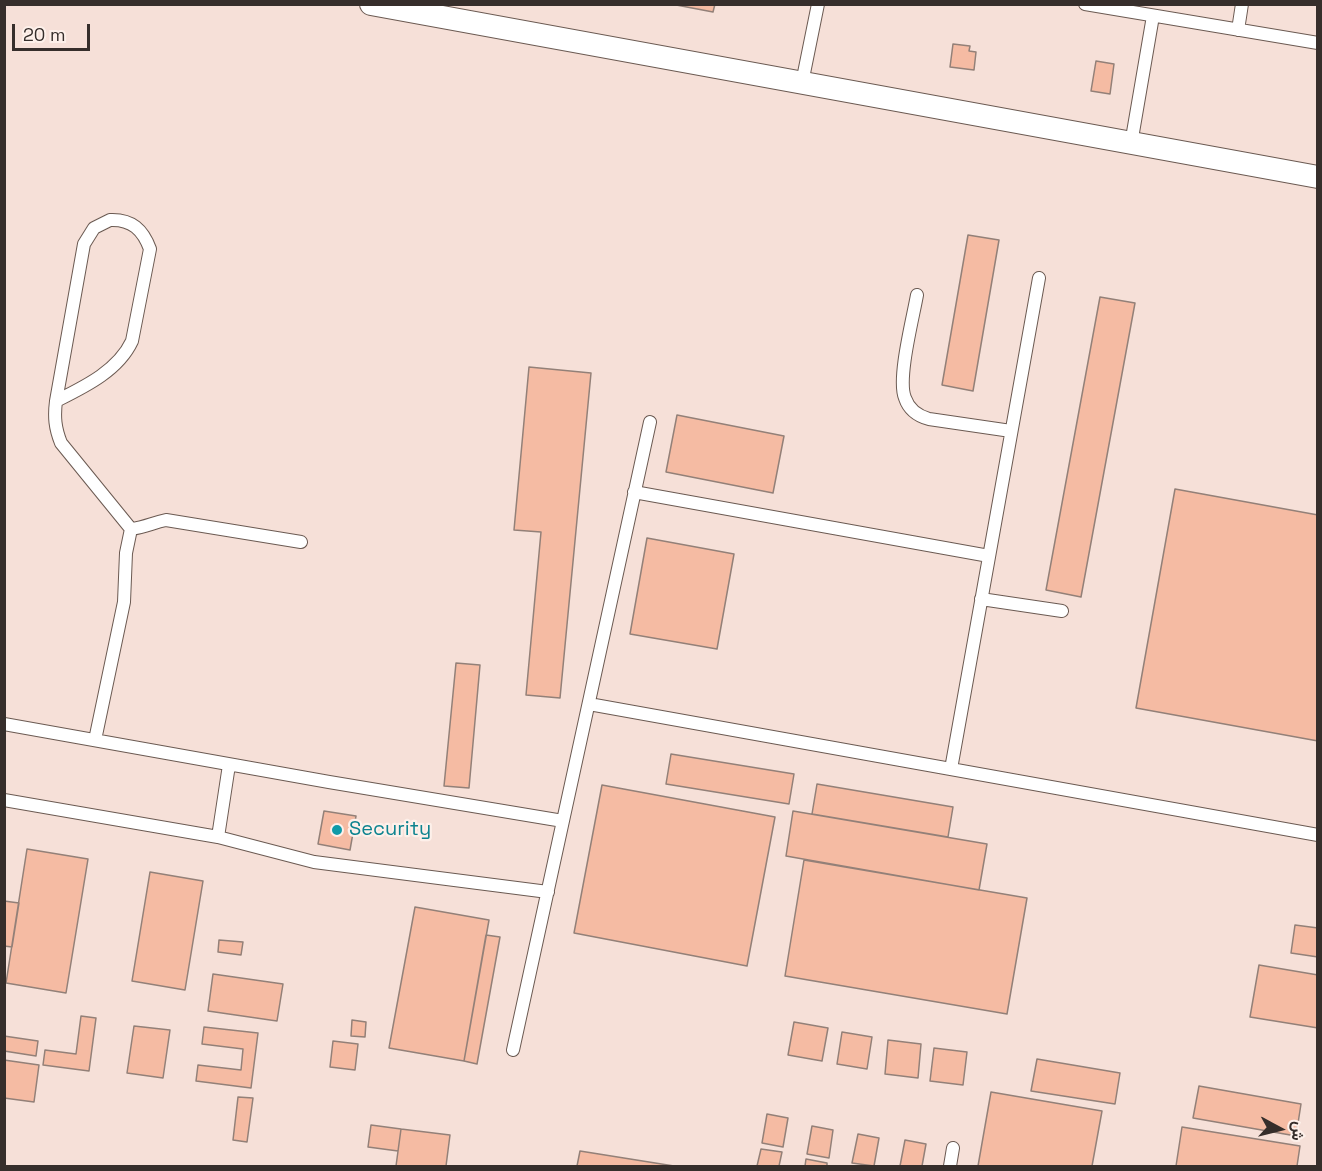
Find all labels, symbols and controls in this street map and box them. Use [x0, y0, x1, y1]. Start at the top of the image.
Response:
scale bar [15, 12, 93, 50]
text: 20 m [23, 23, 66, 46]
place label: Security [349, 818, 431, 842]
marker: Security [330, 823, 344, 837]
north arrow [1250, 1099, 1310, 1159]
text: ش [1287, 1120, 1310, 1142]

